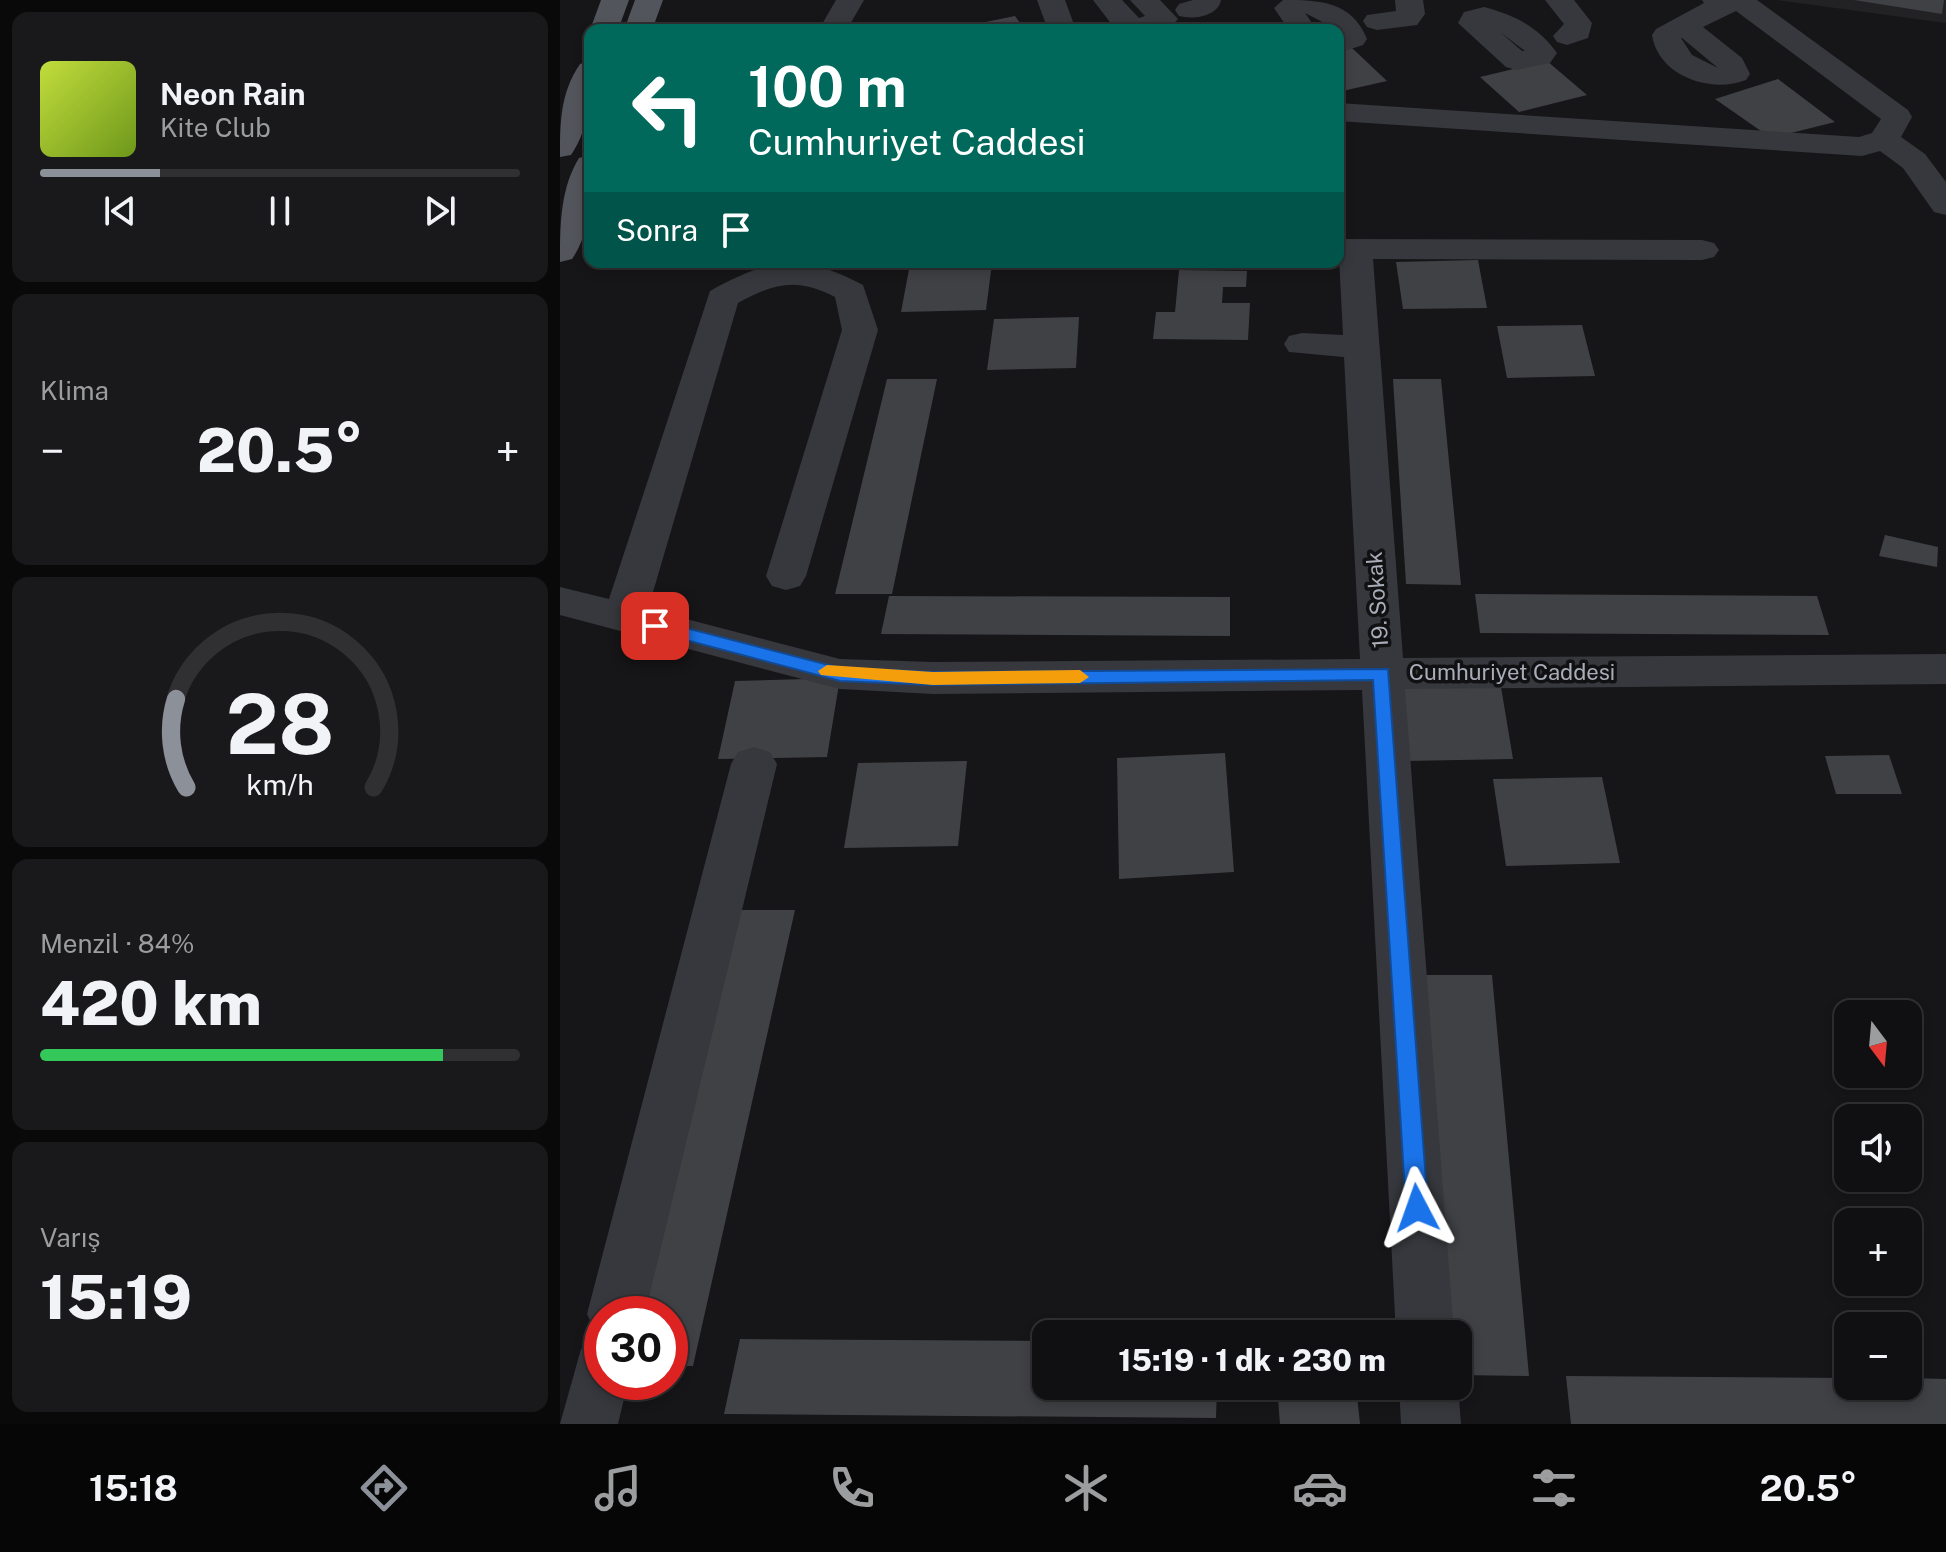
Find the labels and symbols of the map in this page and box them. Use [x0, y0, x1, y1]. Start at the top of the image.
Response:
street label: 19. Sokak [1361, 551, 1393, 649]
pin [621, 592, 689, 660]
street label: Cumhuriyet Caddesi [1409, 659, 1615, 685]
north arrow [1834, 1000, 1922, 1088]
position arrow [1375, 1166, 1459, 1250]
speed limit sign: 30 [584, 1296, 688, 1400]

